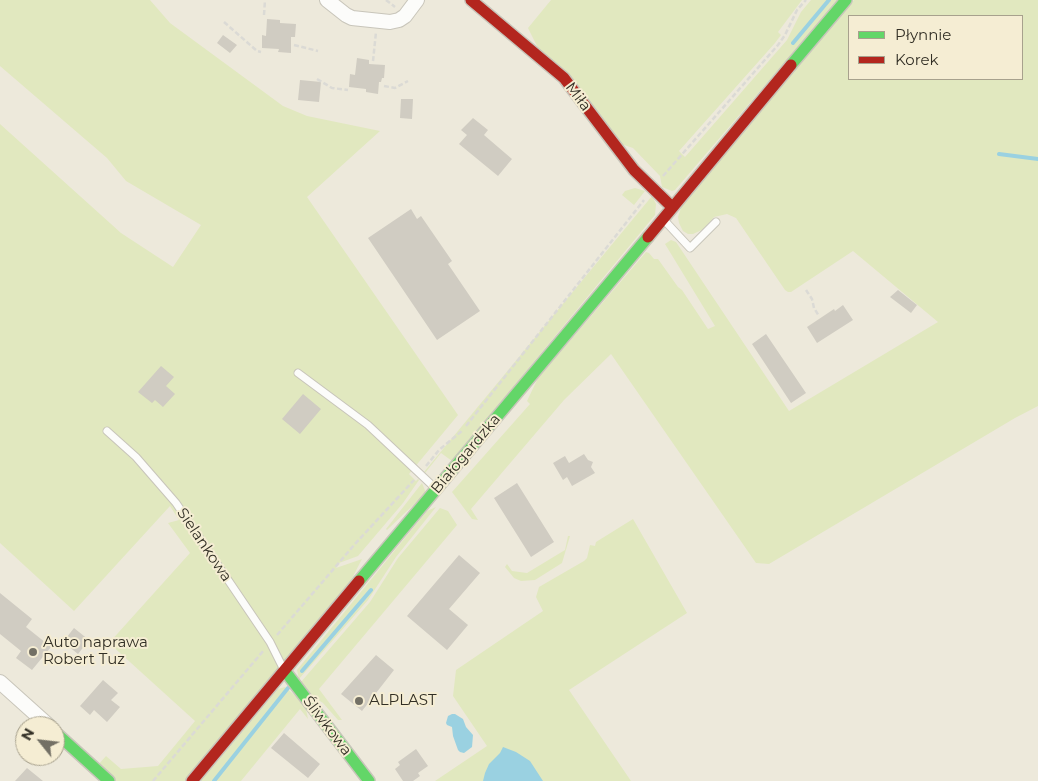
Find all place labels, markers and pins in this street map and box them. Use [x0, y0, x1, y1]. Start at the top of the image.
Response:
place label: Auto naprawa Robert Tuz [43, 634, 148, 669]
marker: Auto naprawa Robert Tuz [27, 646, 39, 658]
place label: ALPLAST [369, 692, 436, 710]
marker: ALPLAST [353, 695, 365, 707]

